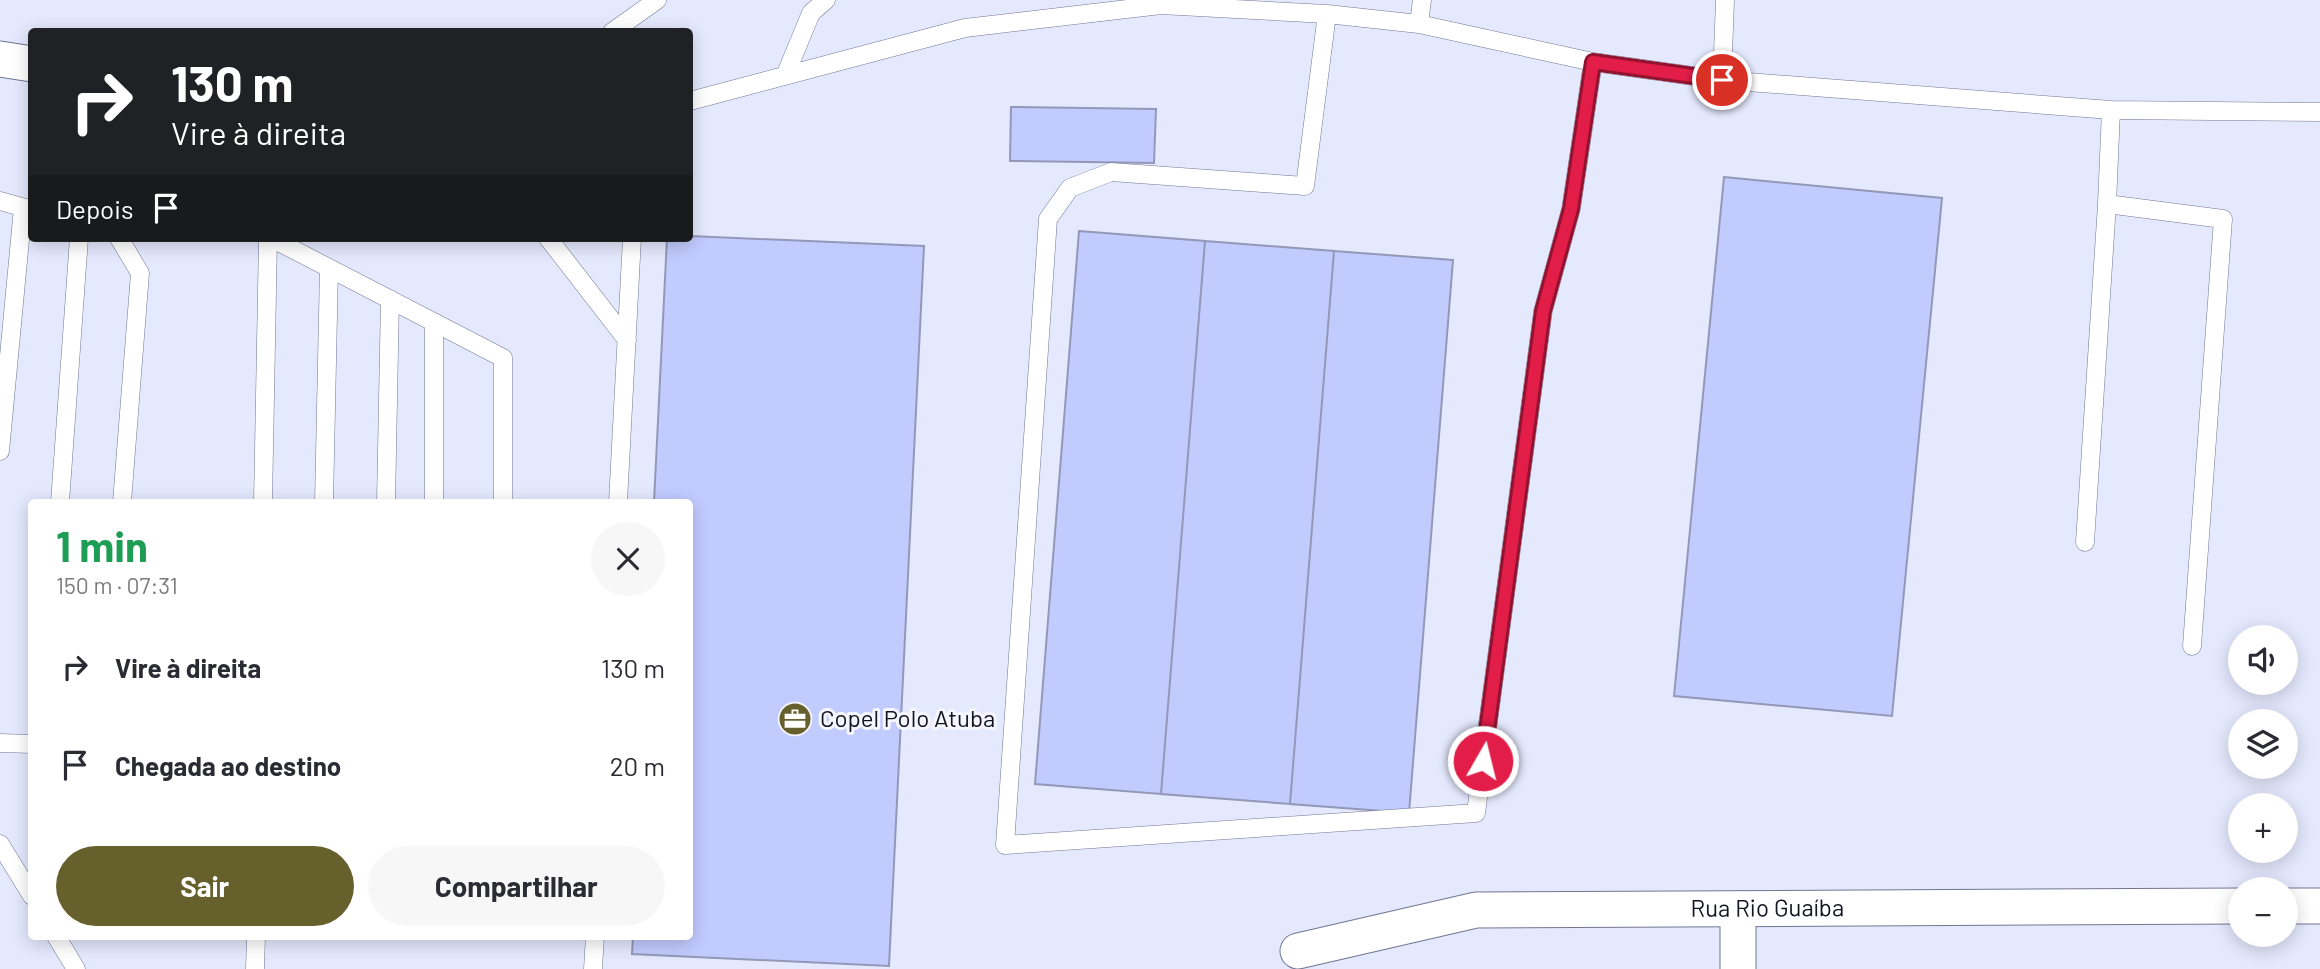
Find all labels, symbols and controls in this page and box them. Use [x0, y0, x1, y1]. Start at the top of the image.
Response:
pin [1692, 50, 1752, 110]
text: 130 m [171, 53, 293, 112]
icon: right [56, 56, 147, 147]
icon: arrive [1703, 61, 1741, 99]
text: Vire à direita [171, 113, 346, 151]
icon: arrive [147, 189, 185, 227]
text: Depois [56, 193, 133, 224]
text: 1 min [56, 520, 148, 570]
button: close [591, 522, 665, 596]
text: 150 m · 07:31 [56, 571, 178, 599]
map controls [2228, 625, 2298, 947]
button: sound [2228, 625, 2298, 695]
icon: right [56, 648, 94, 686]
text: Vire à direita [115, 652, 261, 683]
text: 130 m [601, 652, 665, 683]
office icon: Copel Polo Atuba [776, 700, 814, 738]
place label: Copel Polo Atuba [820, 703, 995, 732]
button: layers [2228, 709, 2298, 779]
position arrow [1446, 724, 1520, 798]
icon: arrive [56, 746, 94, 784]
text: Chegada ao destino [115, 750, 341, 781]
text: 20 m [610, 750, 665, 781]
button: + [2228, 793, 2298, 863]
button: Sair [56, 846, 354, 926]
button: Compartilhar [368, 846, 665, 926]
button: − [2228, 877, 2298, 947]
street label: Rua Rio Guaíba [1690, 892, 1844, 922]

